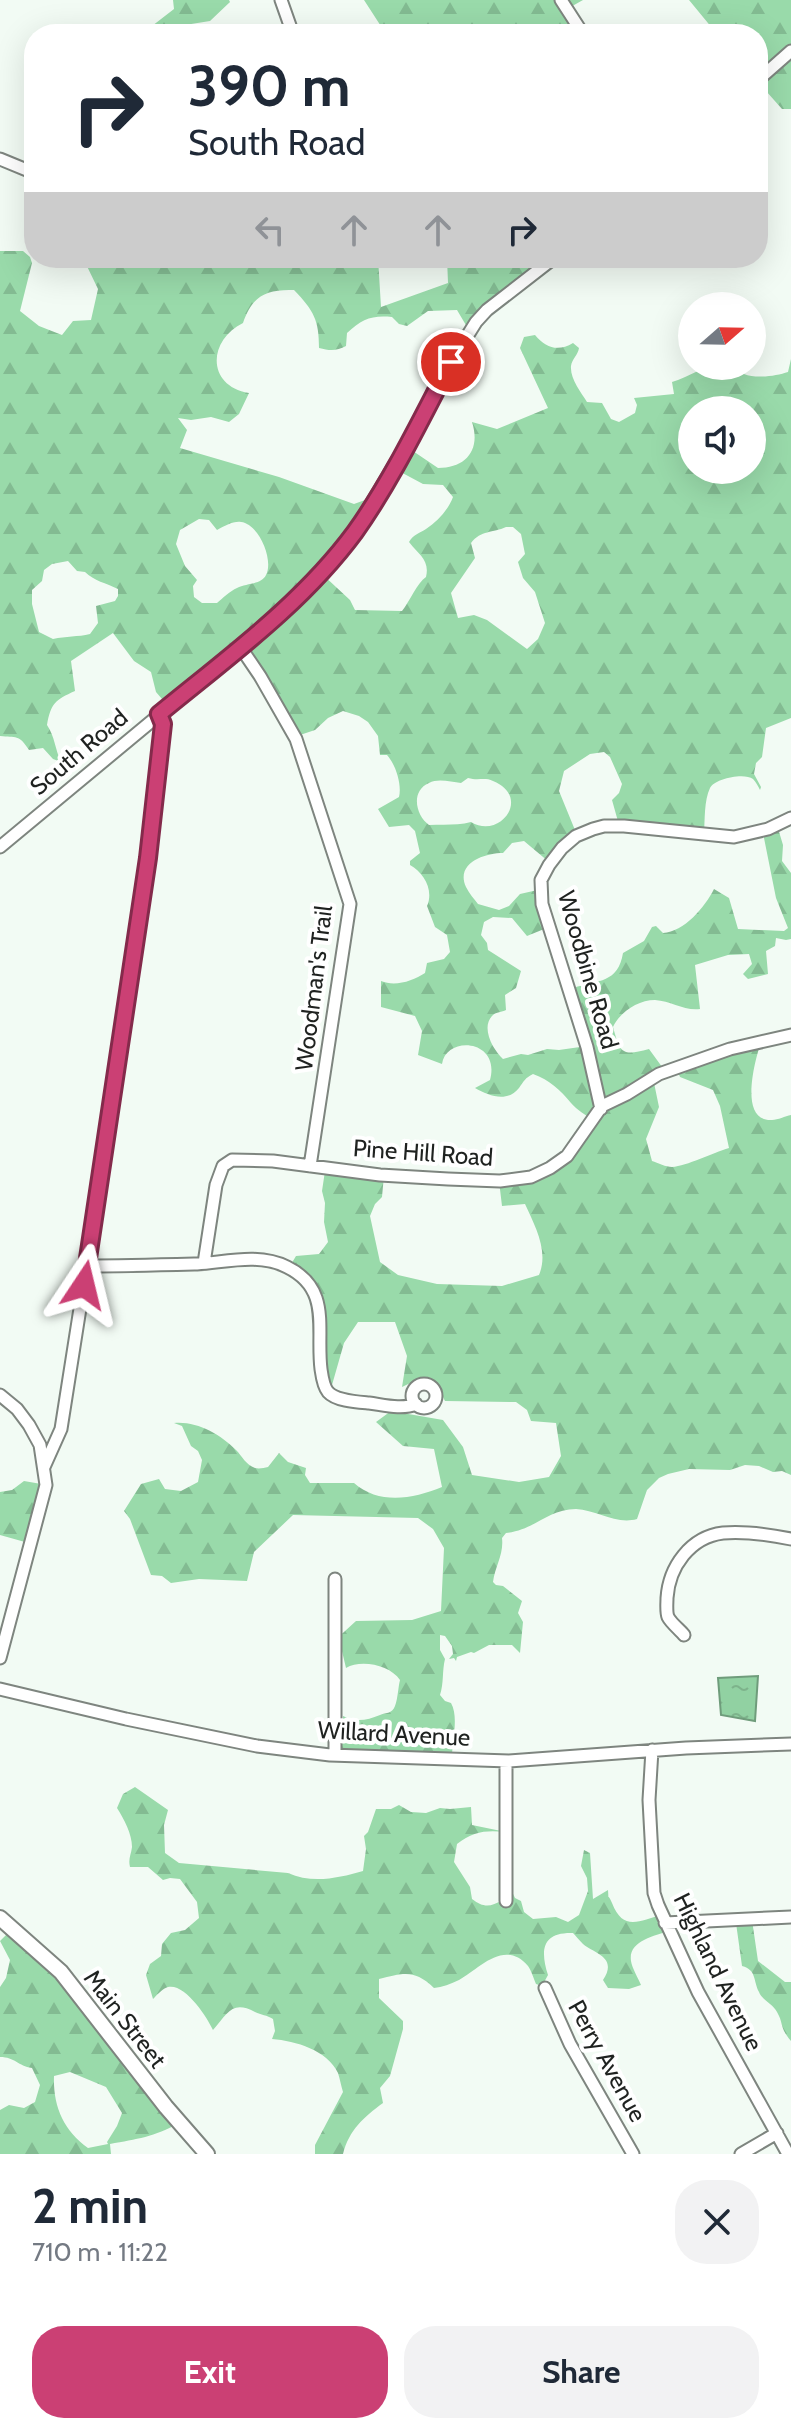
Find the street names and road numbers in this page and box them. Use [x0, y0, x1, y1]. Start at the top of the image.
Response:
street label: South Road [24, 702, 133, 801]
street label: Woodbine Road [552, 887, 625, 1052]
street label: Woodman's Trail [289, 903, 338, 1072]
street label: Pine Hill Road [352, 1133, 494, 1172]
street label: Willard Avenue [317, 1715, 471, 1752]
street label: Highland Avenue [668, 1888, 769, 2056]
street label: Main Street [78, 1964, 173, 2074]
street label: Perry Avenue [562, 1995, 653, 2127]

